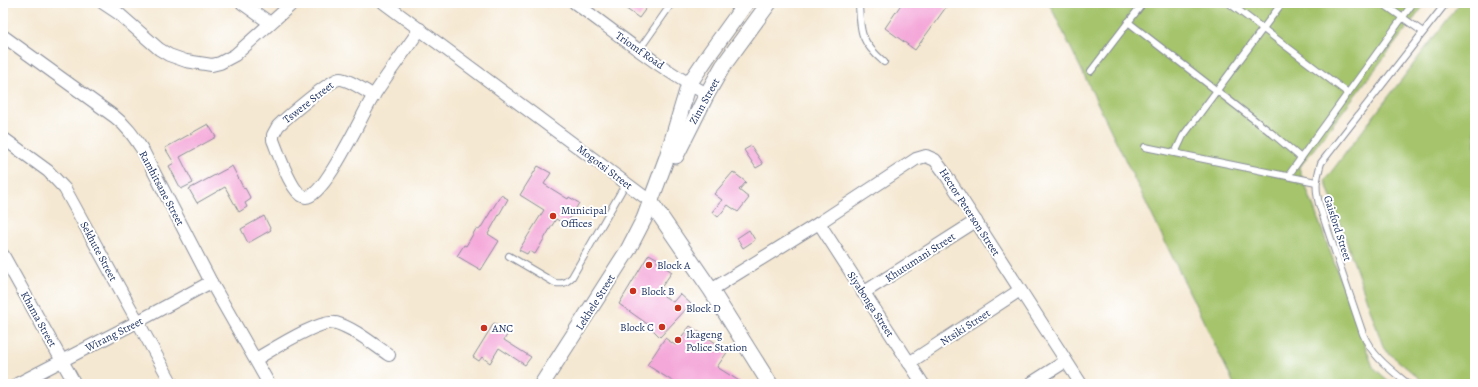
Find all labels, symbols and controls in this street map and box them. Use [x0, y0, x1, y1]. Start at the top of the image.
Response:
street label: Triomf Road [612, 28, 667, 73]
street label: Zinn Street [686, 75, 723, 127]
street label: Tswere Street [280, 78, 337, 127]
street label: Mogotsi Street [574, 142, 636, 193]
street label: Ramhitsane Street [135, 148, 188, 229]
street label: Hector Peterson Street [936, 166, 1004, 259]
street label: Gaisford Street [1320, 193, 1355, 263]
place label: Municipal Offices [561, 203, 607, 231]
marker: Municipal Offices [548, 211, 558, 221]
street label: Sekhute Street [77, 219, 121, 284]
street label: Khutumani Street [882, 229, 959, 286]
place label: Block A [657, 258, 691, 273]
marker: Block A [644, 260, 654, 270]
street label: Siyabonga Street [844, 269, 898, 340]
street label: Lekhele Street [572, 271, 619, 333]
place label: Block B [641, 284, 675, 299]
marker: Block B [628, 286, 638, 296]
street label: Khama Street [17, 289, 60, 350]
place label: Block D [686, 301, 721, 316]
marker: Block D [673, 303, 683, 313]
street label: Ntsiki Street [937, 305, 994, 349]
street label: Wirang Street [82, 313, 146, 356]
place label: Block C [620, 320, 654, 335]
place label: ANC [491, 321, 513, 336]
marker: Block C [657, 322, 667, 332]
marker: ANC [479, 323, 489, 333]
place label: Ikageng Police Station [686, 327, 747, 355]
marker: Ikageng Police Station [673, 335, 683, 345]

